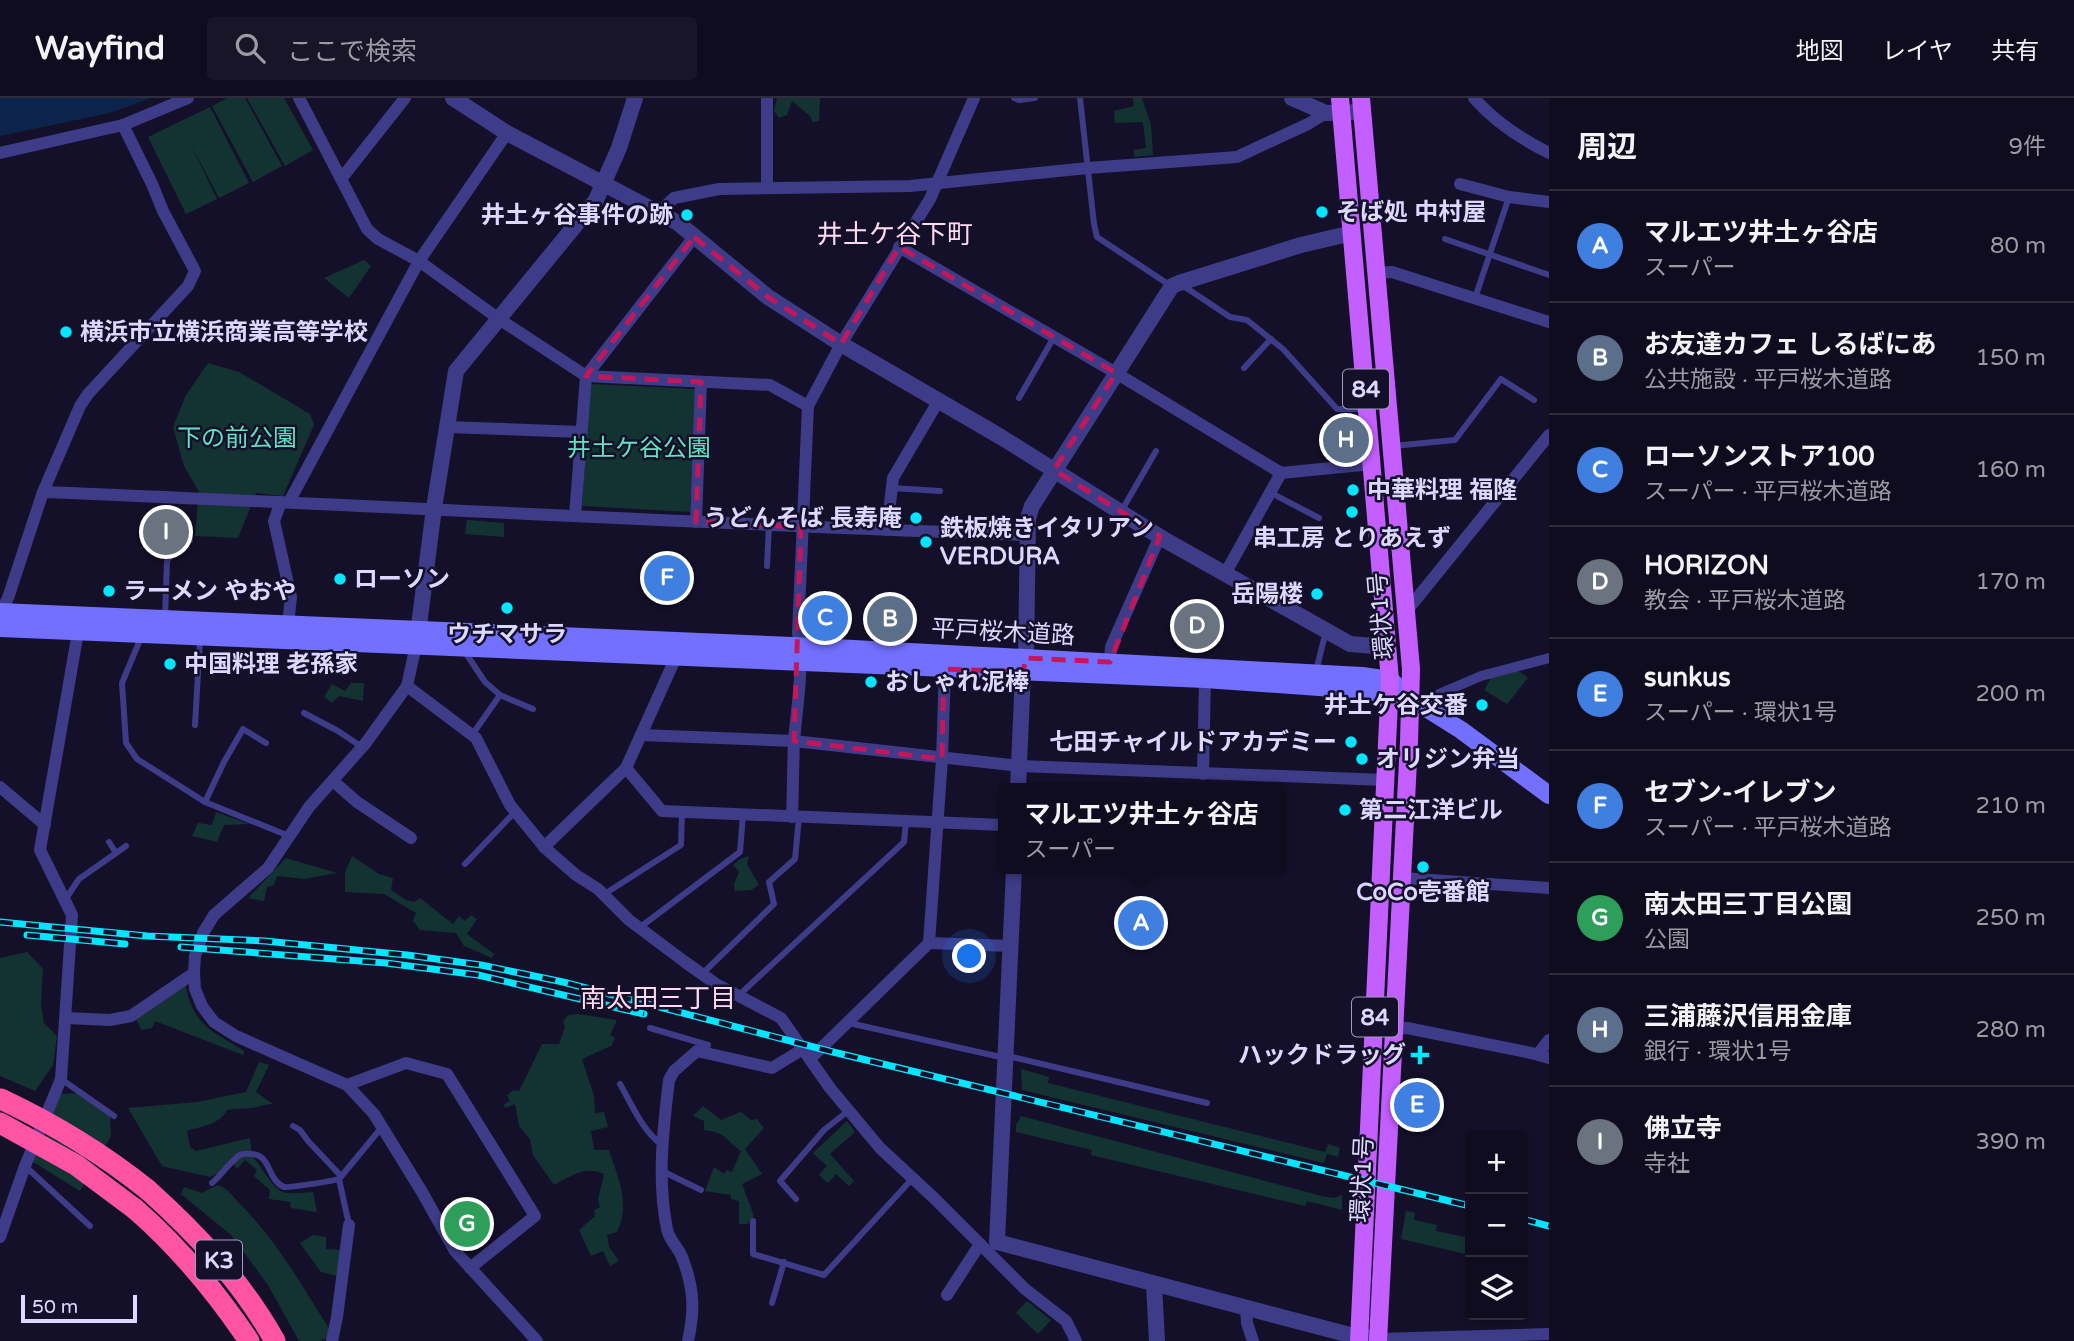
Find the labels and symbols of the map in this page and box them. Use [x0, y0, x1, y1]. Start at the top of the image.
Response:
place label: そば処 中村屋 [1336, 198, 1486, 227]
place label: 井土ヶ谷事件の跡 [481, 201, 673, 230]
marker: そば処 中村屋 [1314, 204, 1330, 220]
marker: 井土ヶ谷事件の跡 [679, 207, 695, 223]
district label: 井土ケ谷下町 [817, 219, 973, 250]
place label: 横浜市立横浜商業高等学校 [80, 318, 368, 347]
marker: 横浜市立横浜商業高等学校 [58, 324, 74, 340]
road number: 84 [1343, 370, 1389, 408]
pin: H [1323, 414, 1369, 466]
park label: 下の前公園 [177, 424, 297, 453]
park label: 井土ケ谷公園 [567, 434, 711, 463]
place label: 中華料理 福隆 [1367, 476, 1517, 505]
marker: 中華料理 福隆 [1345, 482, 1361, 498]
place label: うどんそば 長寿庵 [704, 504, 902, 533]
marker: 串工房 とりあえず [1344, 504, 1360, 520]
pin: I [143, 506, 189, 558]
marker: うどんそば 長寿庵 [908, 510, 924, 526]
place label: 鉄板焼きイタリアン VERDURA [940, 514, 1154, 571]
place label: 串工房 とりあえず [1253, 524, 1451, 553]
marker: 鉄板焼きイタリアン VERDURA [918, 534, 934, 550]
pin: F [644, 552, 690, 604]
place label: ローソン [354, 565, 450, 594]
marker: ローソン [332, 571, 348, 587]
street label: 環状1号 [1363, 571, 1400, 661]
place label: ラーメン やおや [123, 577, 296, 606]
place label: 岳陽楼 [1231, 580, 1303, 609]
marker: ラーメン やおや [101, 583, 117, 599]
marker: 岳陽楼 [1309, 586, 1325, 602]
pin: C [802, 592, 848, 644]
pin: B [867, 593, 913, 645]
marker: ウチマサラ [499, 600, 515, 616]
pin: D [1174, 600, 1220, 652]
street label: 平戸桜木道路 [930, 614, 1076, 651]
place label: ウチマサラ [447, 620, 567, 649]
place label: 中国料理 老孫家 [184, 650, 358, 679]
marker: 中国料理 老孫家 [162, 656, 178, 672]
place label: おしゃれ泥棒 [885, 668, 1029, 697]
marker: おしゃれ泥棒 [863, 674, 879, 690]
place label: 井土ケ谷交番 [1324, 691, 1468, 720]
marker: 井土ケ谷交番 [1474, 697, 1490, 713]
place label: 七田チャイルドアカデミー [1049, 728, 1337, 757]
marker: 七田チャイルドアカデミー [1343, 734, 1359, 750]
place label: オリジン弁当 [1376, 745, 1520, 774]
marker: オリジン弁当 [1354, 751, 1370, 767]
place label: 第二江洋ビル [1359, 796, 1503, 825]
marker: 第二江洋ビル [1337, 802, 1353, 818]
marker: CoCo壱番館 [1415, 859, 1431, 875]
place label: CoCo壱番館 [1356, 878, 1490, 907]
pin: A [1118, 897, 1164, 949]
your location [952, 939, 986, 973]
district label: 南太田三丁目 [580, 983, 736, 1014]
road number: 84 [1352, 998, 1398, 1036]
place label: ハックドラッグ [1238, 1041, 1406, 1070]
marker: ハックドラッグ [1412, 1047, 1428, 1063]
pin: E [1394, 1079, 1440, 1131]
street label: 環状1号 [1346, 1135, 1379, 1223]
pin: G [444, 1198, 490, 1250]
road number: K3 [196, 1240, 242, 1280]
scale bar [21, 1292, 136, 1324]

